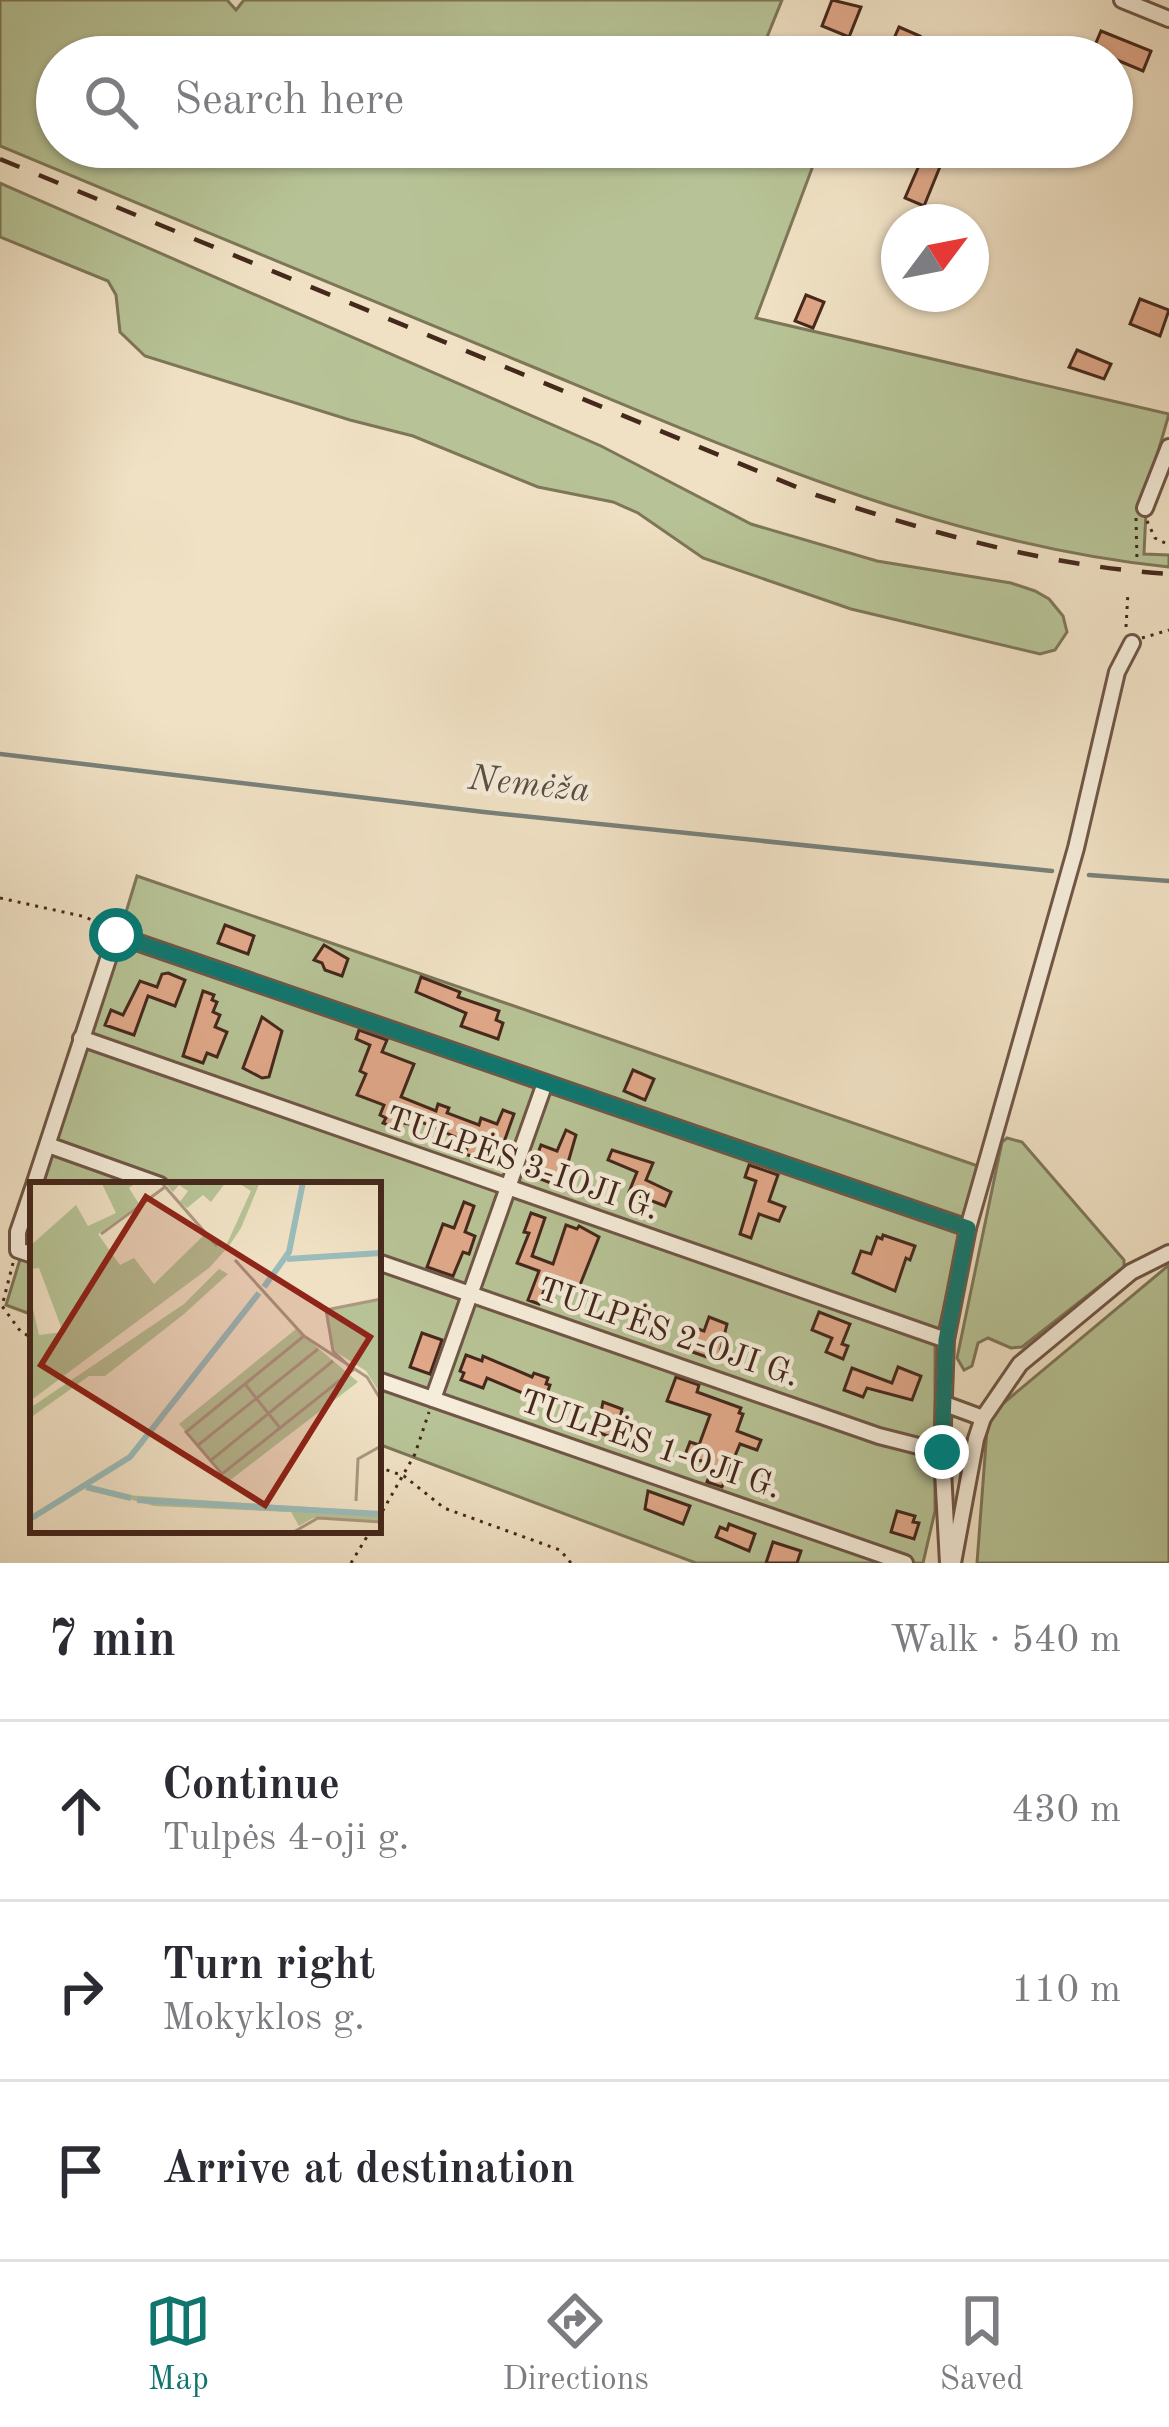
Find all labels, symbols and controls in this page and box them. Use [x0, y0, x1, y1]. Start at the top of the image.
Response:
search box [36, 36, 1133, 168]
icon: search [78, 69, 144, 135]
text: Search here [174, 79, 404, 124]
north arrow [881, 204, 989, 312]
water label: Nemėža [465, 762, 592, 810]
route start [89, 908, 143, 962]
street label: TULPĖS 3-IOJI G. [381, 1097, 665, 1227]
inset map [30, 1182, 381, 1533]
street label: TULPĖS 2-OJI G. [533, 1268, 805, 1394]
street label: TULPĖS 1-OJI G. [515, 1380, 787, 1506]
route end [915, 1425, 969, 1479]
text: 7 min [48, 1616, 176, 1667]
text: Walk · 540 m [890, 1621, 1121, 1660]
text: Continue [162, 1764, 340, 1809]
icon: ahead [48, 1778, 114, 1844]
text: 430 m [1011, 1791, 1121, 1830]
text: Tulpės 4-oji g. [162, 1819, 410, 1858]
text: Turn right [162, 1944, 375, 1989]
icon: right [48, 1958, 114, 2024]
text: 110 m [1011, 1971, 1121, 2010]
text: Mokyklos g. [162, 1999, 365, 2038]
icon: arrive [48, 2138, 114, 2204]
text: Arrive at destination [162, 2148, 575, 2193]
tab: Map [145, 2288, 211, 2401]
tab: Directions [502, 2288, 649, 2401]
tab: Saved [940, 2288, 1024, 2401]

